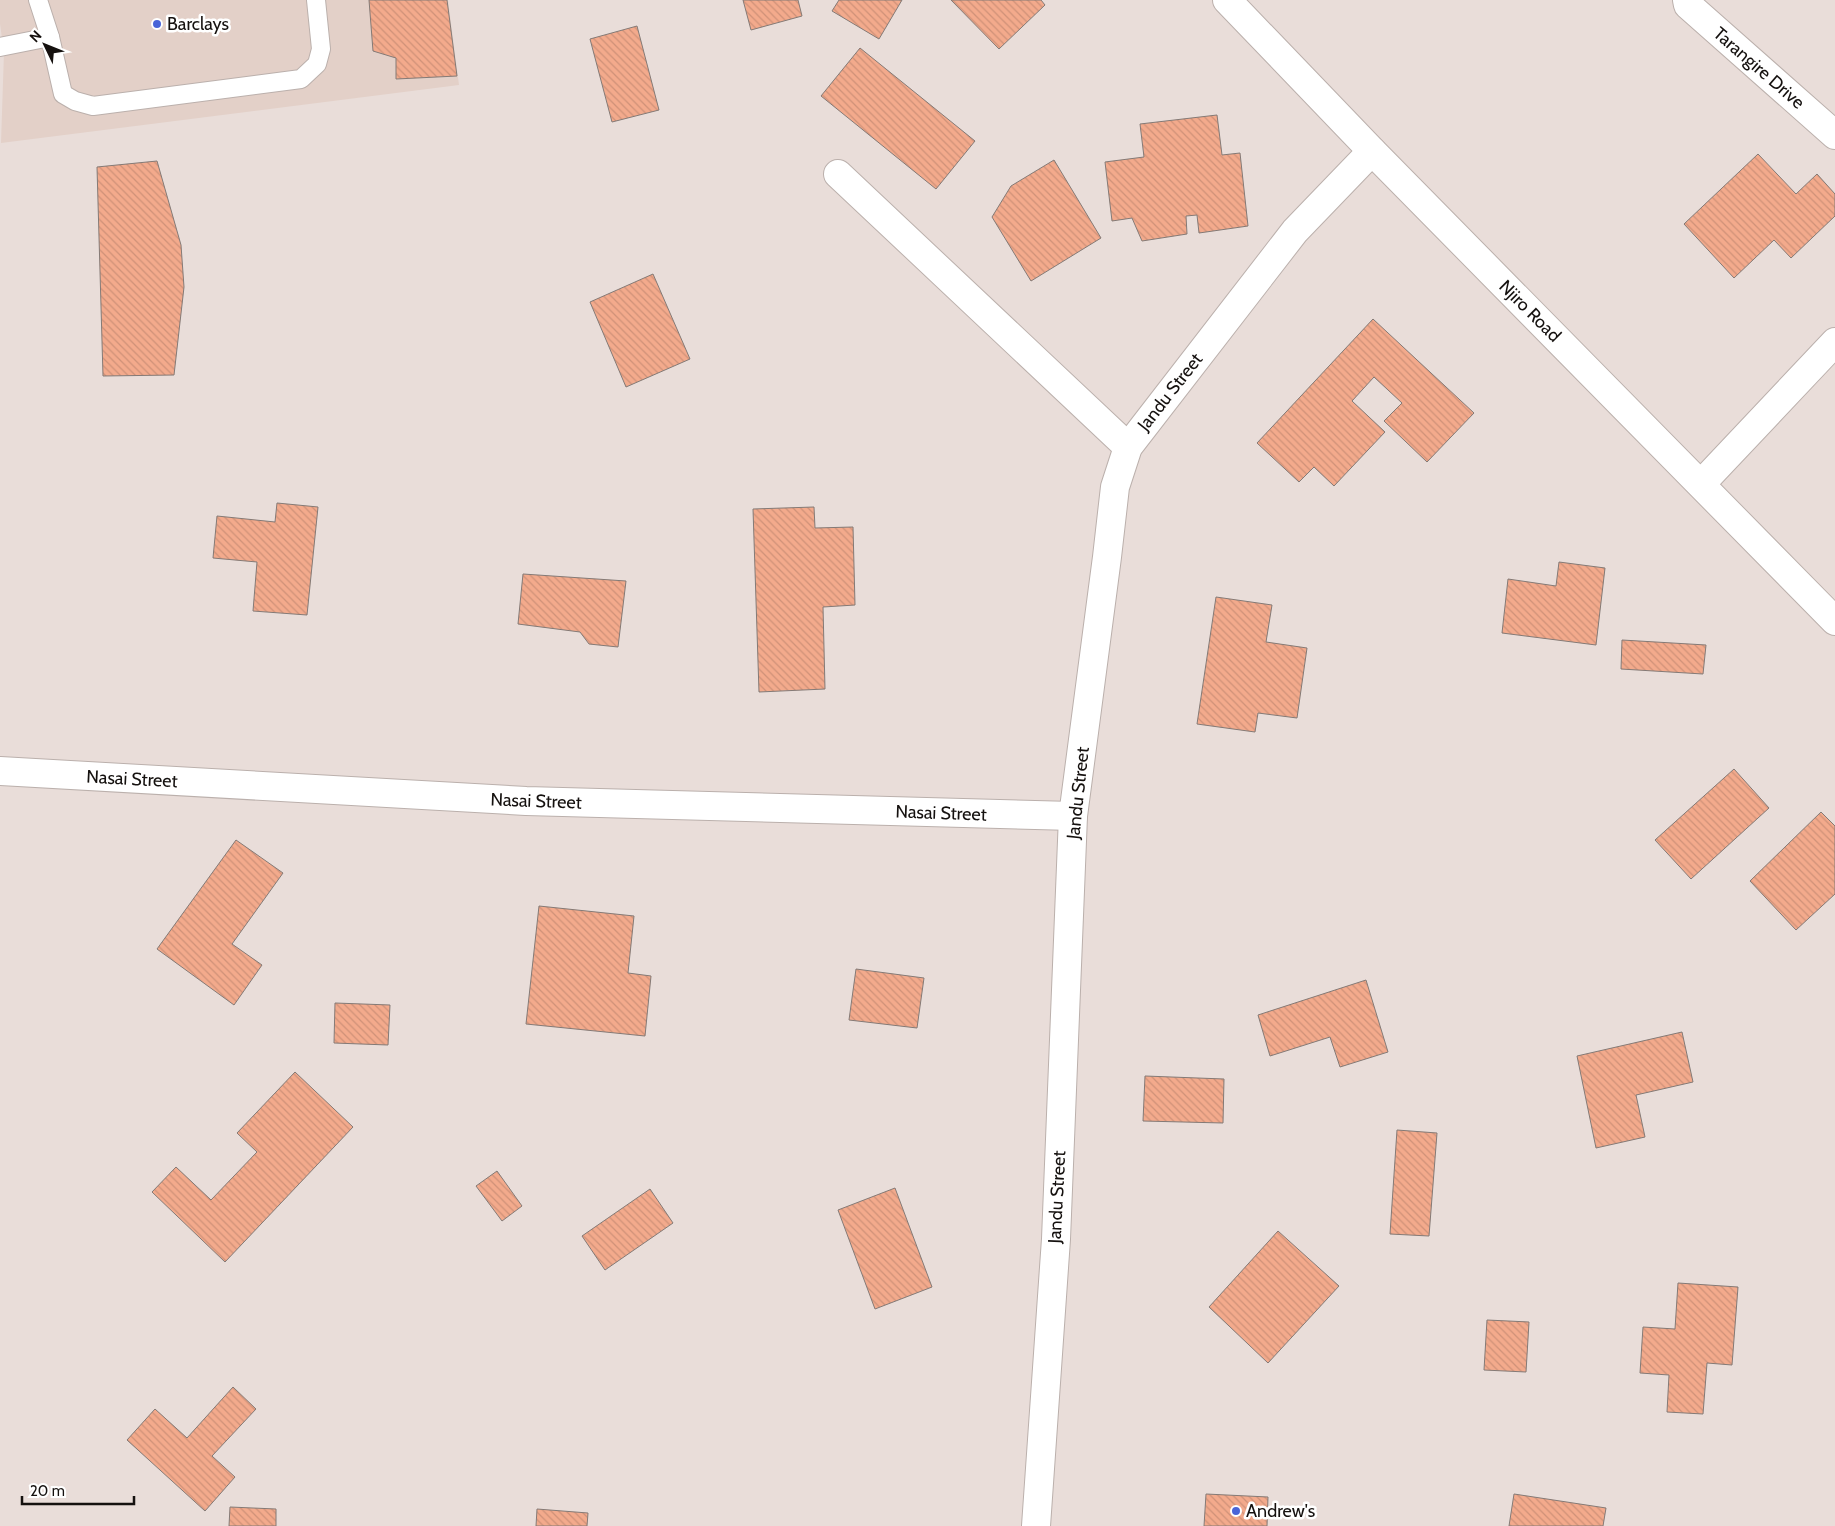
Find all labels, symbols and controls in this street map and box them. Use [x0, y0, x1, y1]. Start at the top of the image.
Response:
place label: Barclays [167, 13, 229, 35]
marker: Barclays [151, 18, 163, 30]
north arrow [20, 20, 70, 70]
street label: Tarangire Drive [1709, 22, 1809, 114]
text: N [26, 26, 45, 46]
street label: Njiro Road [1494, 275, 1566, 347]
street label: Jandu Street [1132, 349, 1207, 436]
street label: Jandu Street [1062, 746, 1094, 841]
street label: Nasai Street [86, 766, 178, 792]
street label: Nasai Street [490, 788, 582, 814]
street label: Nasai Street [895, 800, 987, 826]
street label: Jandu Street [1044, 1150, 1070, 1245]
scale bar [22, 1474, 135, 1506]
text: 20 m [30, 1482, 65, 1500]
place label: Andrew's [1246, 1500, 1315, 1522]
marker: Andrew's [1230, 1505, 1242, 1517]

